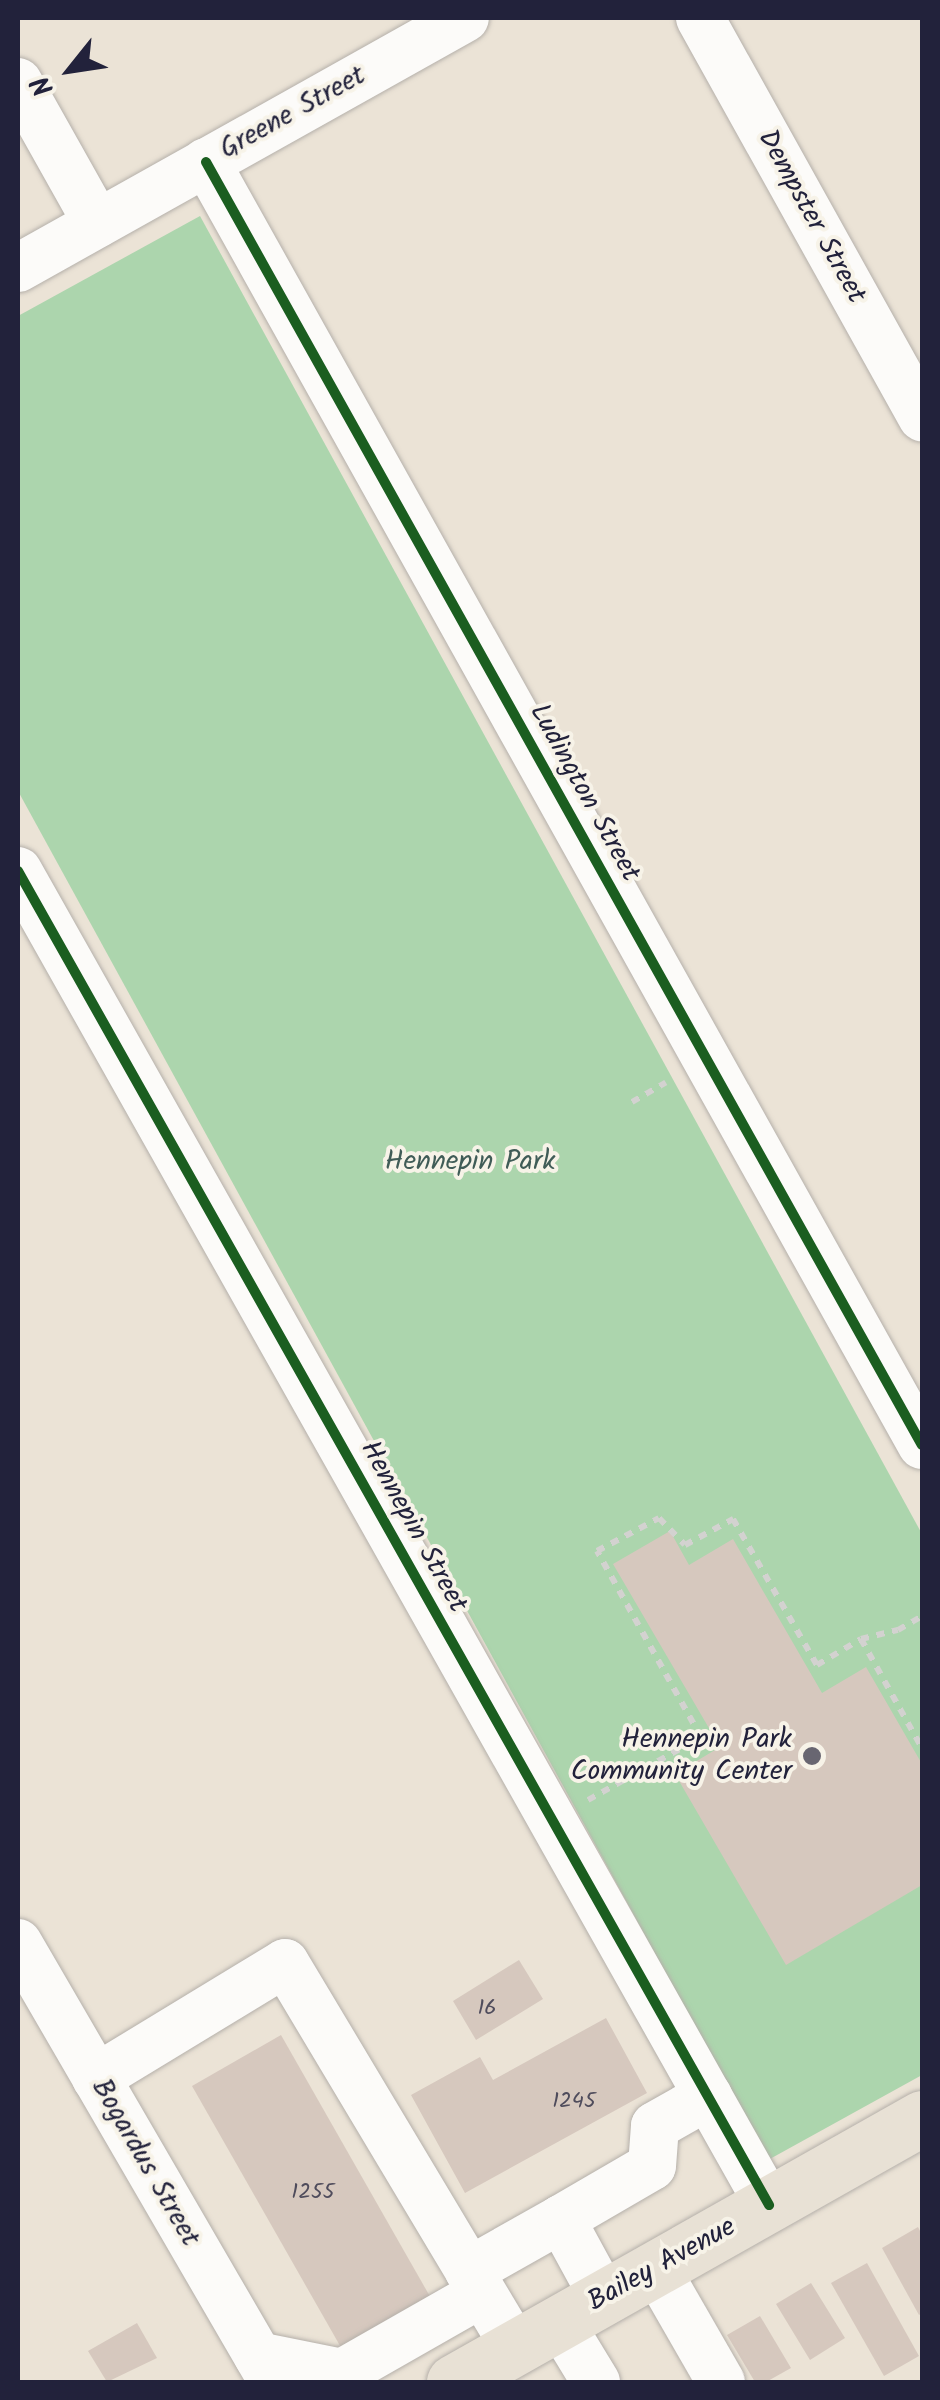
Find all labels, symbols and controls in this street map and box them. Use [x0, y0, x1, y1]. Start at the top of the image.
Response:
north arrow [20, 20, 120, 120]
street label: Greene Street [214, 59, 372, 167]
text: N [20, 66, 67, 104]
street label: Dempster Street [749, 124, 873, 310]
street label: Ludington Street [521, 698, 647, 888]
park label: Hennepin Park [385, 1145, 555, 1179]
street label: Hennepin Street [352, 1435, 474, 1619]
place label: Hennepin Park Community Center [571, 1723, 792, 1789]
marker: Hennepin Park Community Center [801, 1745, 823, 1767]
house number: 16 [477, 1996, 497, 2022]
street label: Bogardus Street [83, 2073, 207, 2253]
house number: 1245 [552, 2089, 596, 2115]
house number: 1255 [291, 2180, 335, 2206]
street label: Bailey Avenue [582, 2211, 742, 2319]

